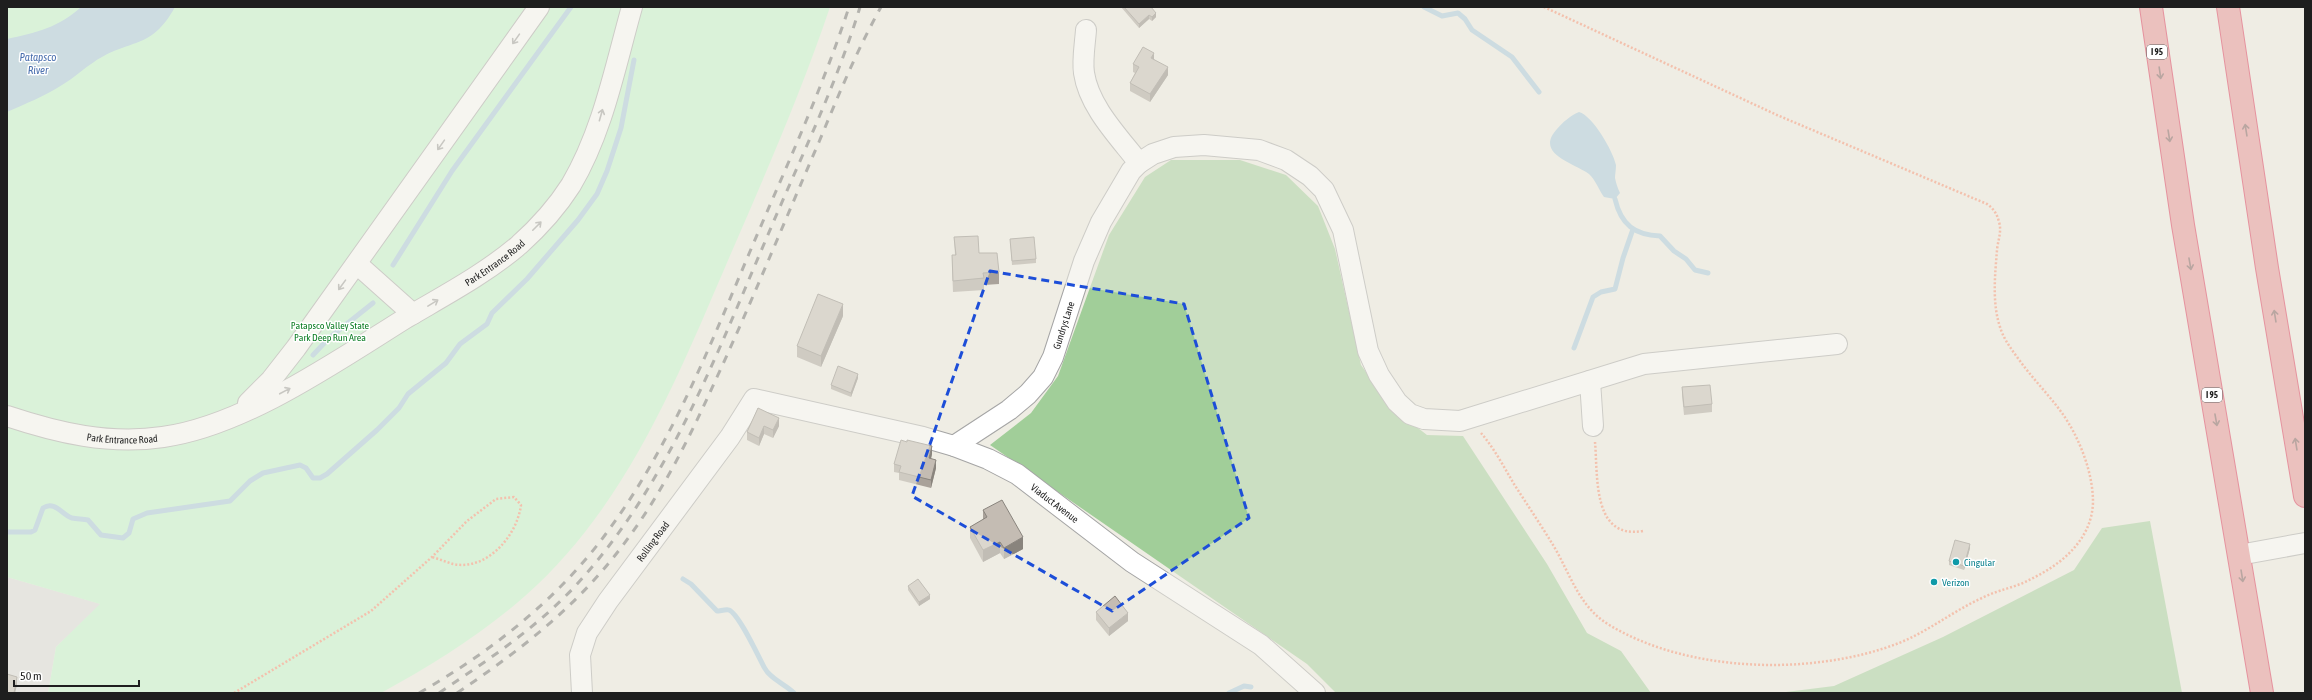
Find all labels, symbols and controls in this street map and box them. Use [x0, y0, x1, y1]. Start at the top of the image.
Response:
one-way arrow [512, 33, 520, 44]
road number: I 95 [2147, 45, 2167, 59]
water label: Patapsco River [20, 51, 56, 76]
one-way arrow [2156, 66, 2164, 79]
one-way arrow [598, 109, 605, 122]
one-way arrow [2242, 124, 2250, 137]
one-way arrow [2165, 129, 2173, 142]
one-way arrow [437, 139, 445, 150]
one-way arrow [532, 221, 542, 231]
street label: Park Entrance Road [463, 237, 527, 288]
one-way arrow [2186, 258, 2194, 271]
one-way arrow [338, 280, 346, 291]
one-way arrow [427, 298, 439, 306]
street label: Gundrys Lane [1050, 299, 1076, 351]
one-way arrow [2271, 310, 2279, 323]
park label: Patapsco Valley State Park Deep Run Area [291, 320, 370, 343]
one-way arrow [279, 387, 291, 394]
road number: I 95 [2202, 388, 2222, 402]
one-way arrow [2212, 413, 2220, 426]
street label: Park Entrance Road [86, 431, 159, 445]
one-way arrow [2292, 438, 2300, 451]
street label: Viaduct Avenue [1029, 481, 1081, 525]
street label: Rolling Road [634, 519, 671, 563]
marker: Cingular [1951, 557, 1961, 567]
place label: Cingular [1964, 557, 1996, 568]
one-way arrow [2239, 569, 2247, 582]
marker: Verizon [1929, 577, 1939, 587]
place label: Verizon [1942, 577, 1970, 588]
scale bar [14, 662, 139, 688]
text: 50 m [20, 669, 42, 683]

